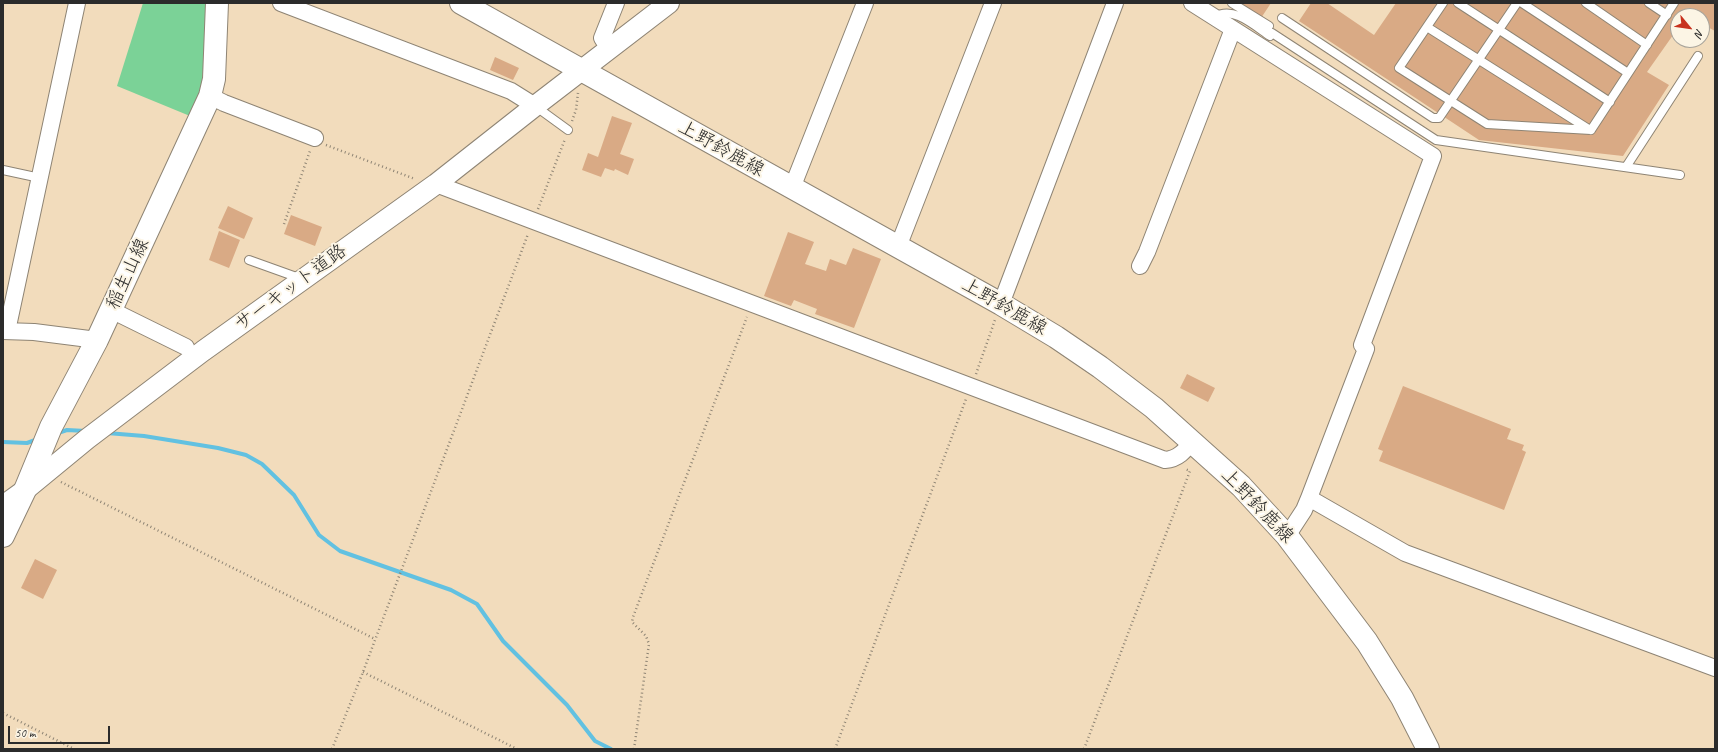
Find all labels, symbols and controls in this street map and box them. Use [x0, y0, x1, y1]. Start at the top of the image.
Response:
north arrow [1670, 8, 1710, 48]
text: N [1692, 27, 1707, 40]
street label: 上野鈴鹿線 [674, 116, 768, 182]
street label: 稲生山線 [102, 235, 154, 313]
street label: サーキット道路 [230, 240, 352, 336]
street label: 上野鈴鹿線 [957, 273, 1051, 341]
street label: 上野鈴鹿線 [1216, 464, 1298, 548]
scale bar [10, 718, 112, 744]
text: 50 m [15, 725, 35, 741]

